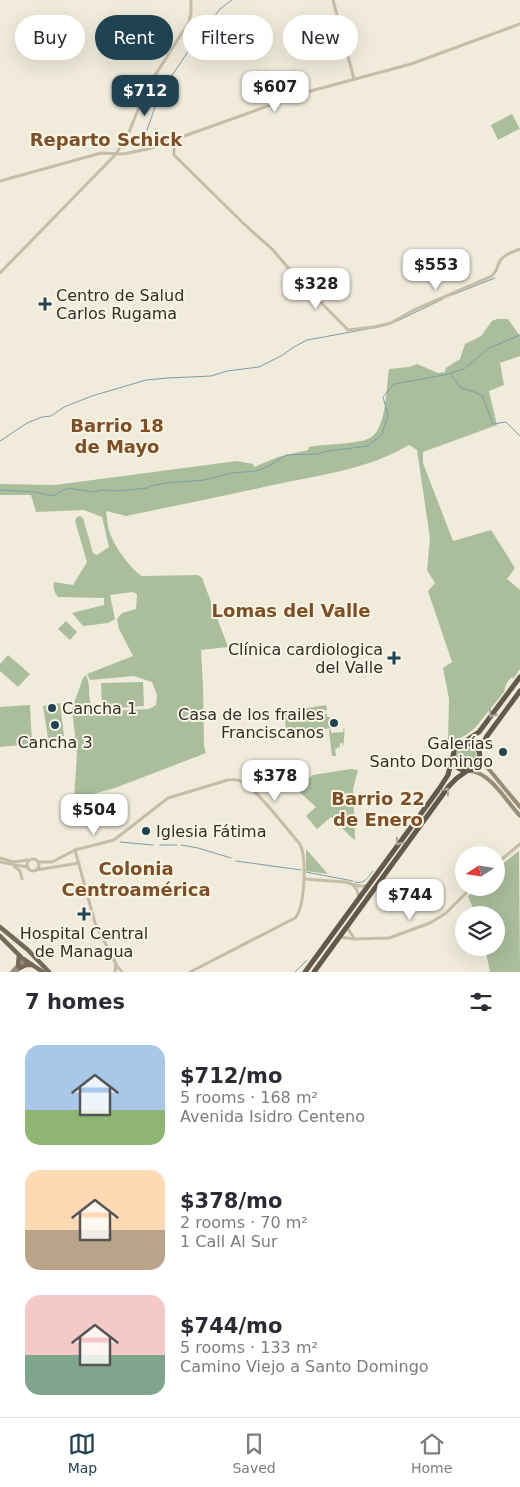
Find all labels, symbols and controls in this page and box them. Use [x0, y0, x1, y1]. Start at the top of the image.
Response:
chip: Buy [15, 15, 85, 60]
chip: Rent [95, 15, 173, 60]
chip: Filters [183, 15, 273, 60]
chip: New [283, 15, 358, 60]
pin: $607 [245, 70, 305, 113]
pin: $712 [115, 74, 175, 117]
text: $607 [253, 77, 297, 96]
text: $712 [123, 81, 167, 100]
district label: Reparto Schick [30, 129, 183, 150]
pin: $553 [406, 248, 466, 291]
text: $553 [414, 255, 458, 274]
pin: $328 [286, 268, 346, 310]
text: $328 [294, 274, 338, 293]
place label: Centro de Salud Carlos Rugama [56, 286, 184, 323]
marker: Centro de Salud Carlos Rugama [38, 297, 52, 311]
district label: Barrio 18 de Mayo [70, 415, 164, 457]
district label: Lomas del Valle [212, 600, 370, 621]
place label: Clínica cardiologica del Valle [228, 640, 383, 677]
marker: Clínica cardiologica del Valle [387, 651, 401, 665]
place label: Cancha 1 [62, 699, 137, 718]
marker: Cancha 1 [46, 702, 58, 714]
place label: Casa de los frailes Franciscanos [178, 705, 324, 742]
one-way arrow [489, 708, 498, 718]
marker: Casa de los frailes Franciscanos [328, 717, 340, 729]
marker: Cancha 3 [49, 719, 61, 731]
place label: Cancha 3 [17, 733, 93, 752]
place label: Galerías Santo Domingo [370, 734, 493, 771]
marker: Galerías Santo Domingo [497, 746, 509, 758]
pin: $378 [245, 760, 305, 802]
text: $378 [253, 766, 297, 785]
district label: Barrio 22 de Enero [331, 788, 425, 830]
one-way arrow [440, 788, 448, 797]
pin: $504 [64, 794, 124, 836]
text: $504 [72, 800, 116, 819]
place label: Iglesia Fátima [156, 822, 266, 841]
marker: Iglesia Fátima [140, 825, 152, 837]
one-way arrow [396, 836, 405, 846]
north arrow [455, 846, 505, 896]
map controls [455, 846, 505, 956]
district label: Colonia Centroamérica [61, 858, 211, 900]
pin: $744 [380, 878, 440, 921]
text: $744 [388, 885, 432, 904]
button: layers [455, 906, 505, 956]
marker: Hospital Central de Managua [77, 907, 91, 921]
place label: Hospital Central de Managua [20, 924, 148, 961]
icon: filters [467, 988, 495, 1016]
text: 7 homes [25, 990, 125, 1014]
text: $712/mo [180, 1064, 282, 1088]
icon: home [65, 1065, 125, 1125]
text: 5 rooms · 168 m² [180, 1088, 318, 1107]
text: Avenida Isidro Centeno [180, 1107, 365, 1126]
text: $378/mo [180, 1189, 282, 1213]
icon: home [65, 1190, 125, 1250]
text: 2 rooms · 70 m² [180, 1213, 308, 1232]
text: 1 Call Al Sur [180, 1232, 278, 1251]
text: $744/mo [180, 1314, 282, 1338]
icon: home [65, 1315, 125, 1375]
text: 5 rooms · 133 m² [180, 1338, 318, 1357]
text: Camino Viejo a Santo Domingo [180, 1357, 429, 1376]
tab: Map [68, 1430, 97, 1476]
tab: Saved [232, 1430, 276, 1476]
tab: Home [411, 1430, 452, 1476]

